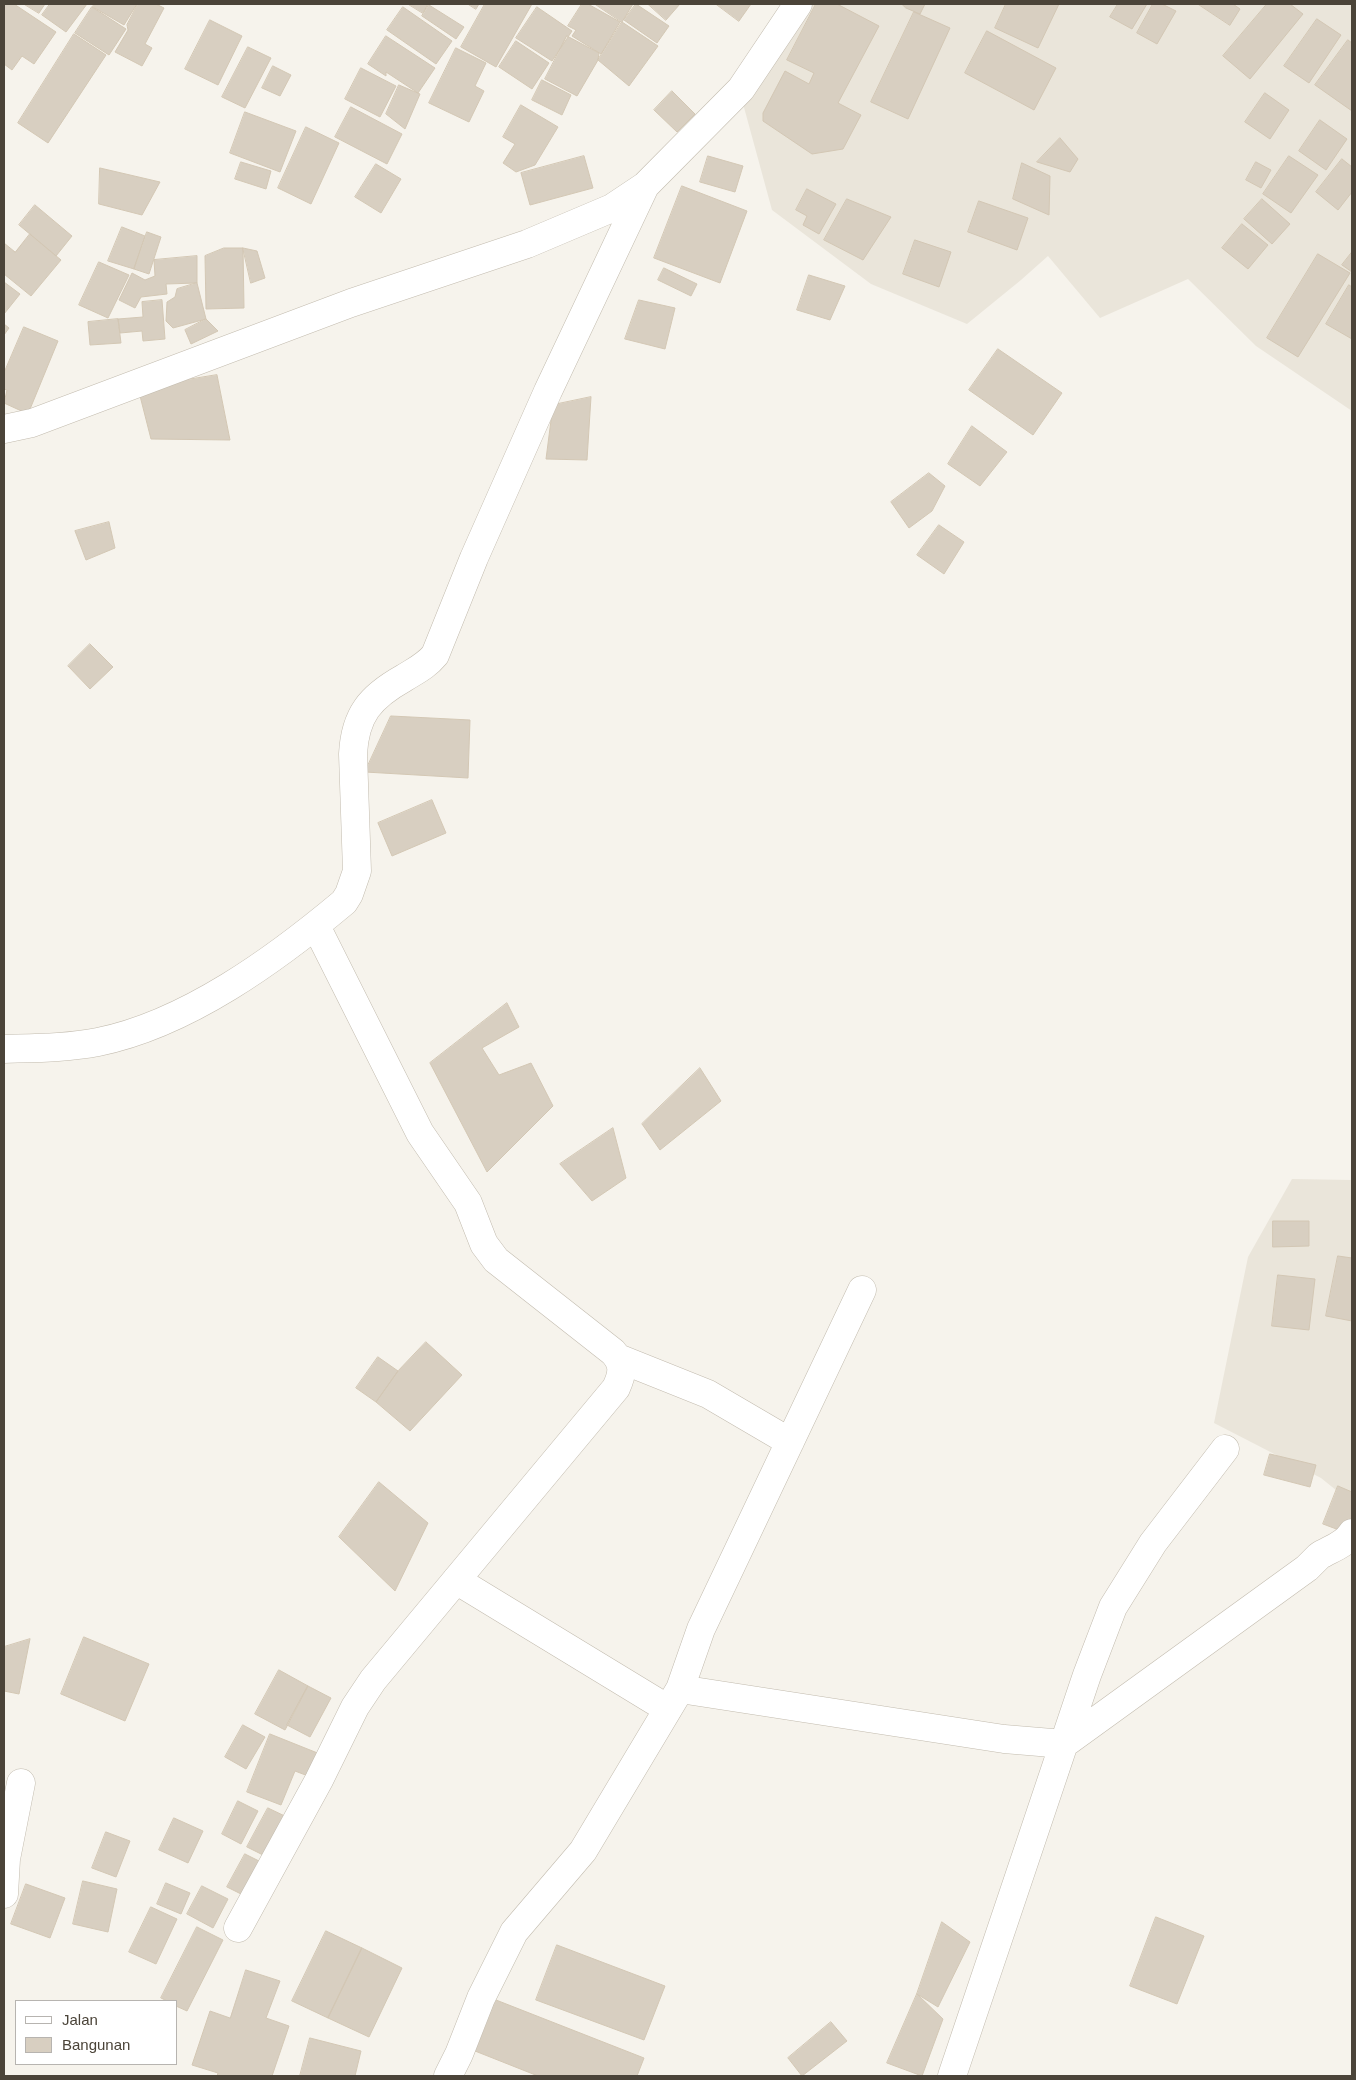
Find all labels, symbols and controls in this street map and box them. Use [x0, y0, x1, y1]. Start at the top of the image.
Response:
legend [15, 2000, 178, 2065]
text: Jalan [62, 2011, 98, 2028]
text: Bangunan [62, 2036, 130, 2053]

